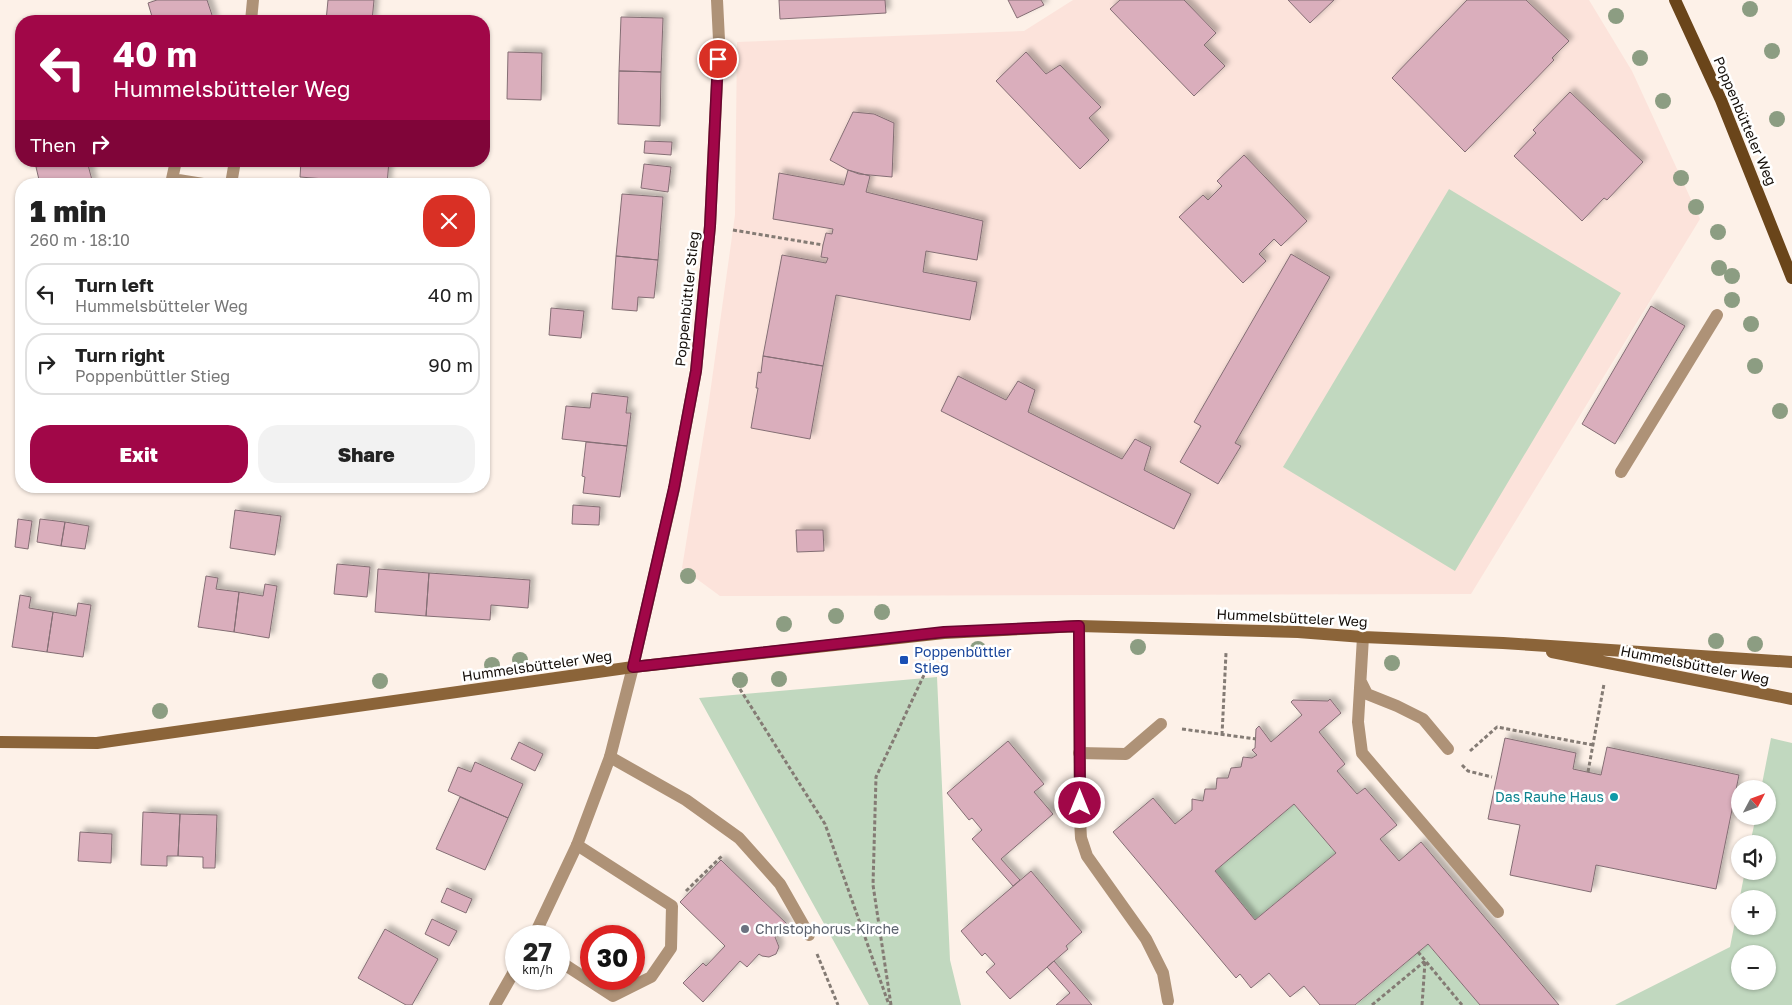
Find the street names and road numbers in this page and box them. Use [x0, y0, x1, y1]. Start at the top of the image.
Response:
street label: Poppenbütteler Weg [1711, 54, 1780, 188]
street label: Poppenbüttler Stieg [671, 231, 702, 367]
street label: Hummelsbütteler Weg [1216, 605, 1368, 630]
street label: Hummelsbütteler Weg [1619, 642, 1771, 687]
street label: Hummelsbütteler Weg [461, 647, 613, 684]

